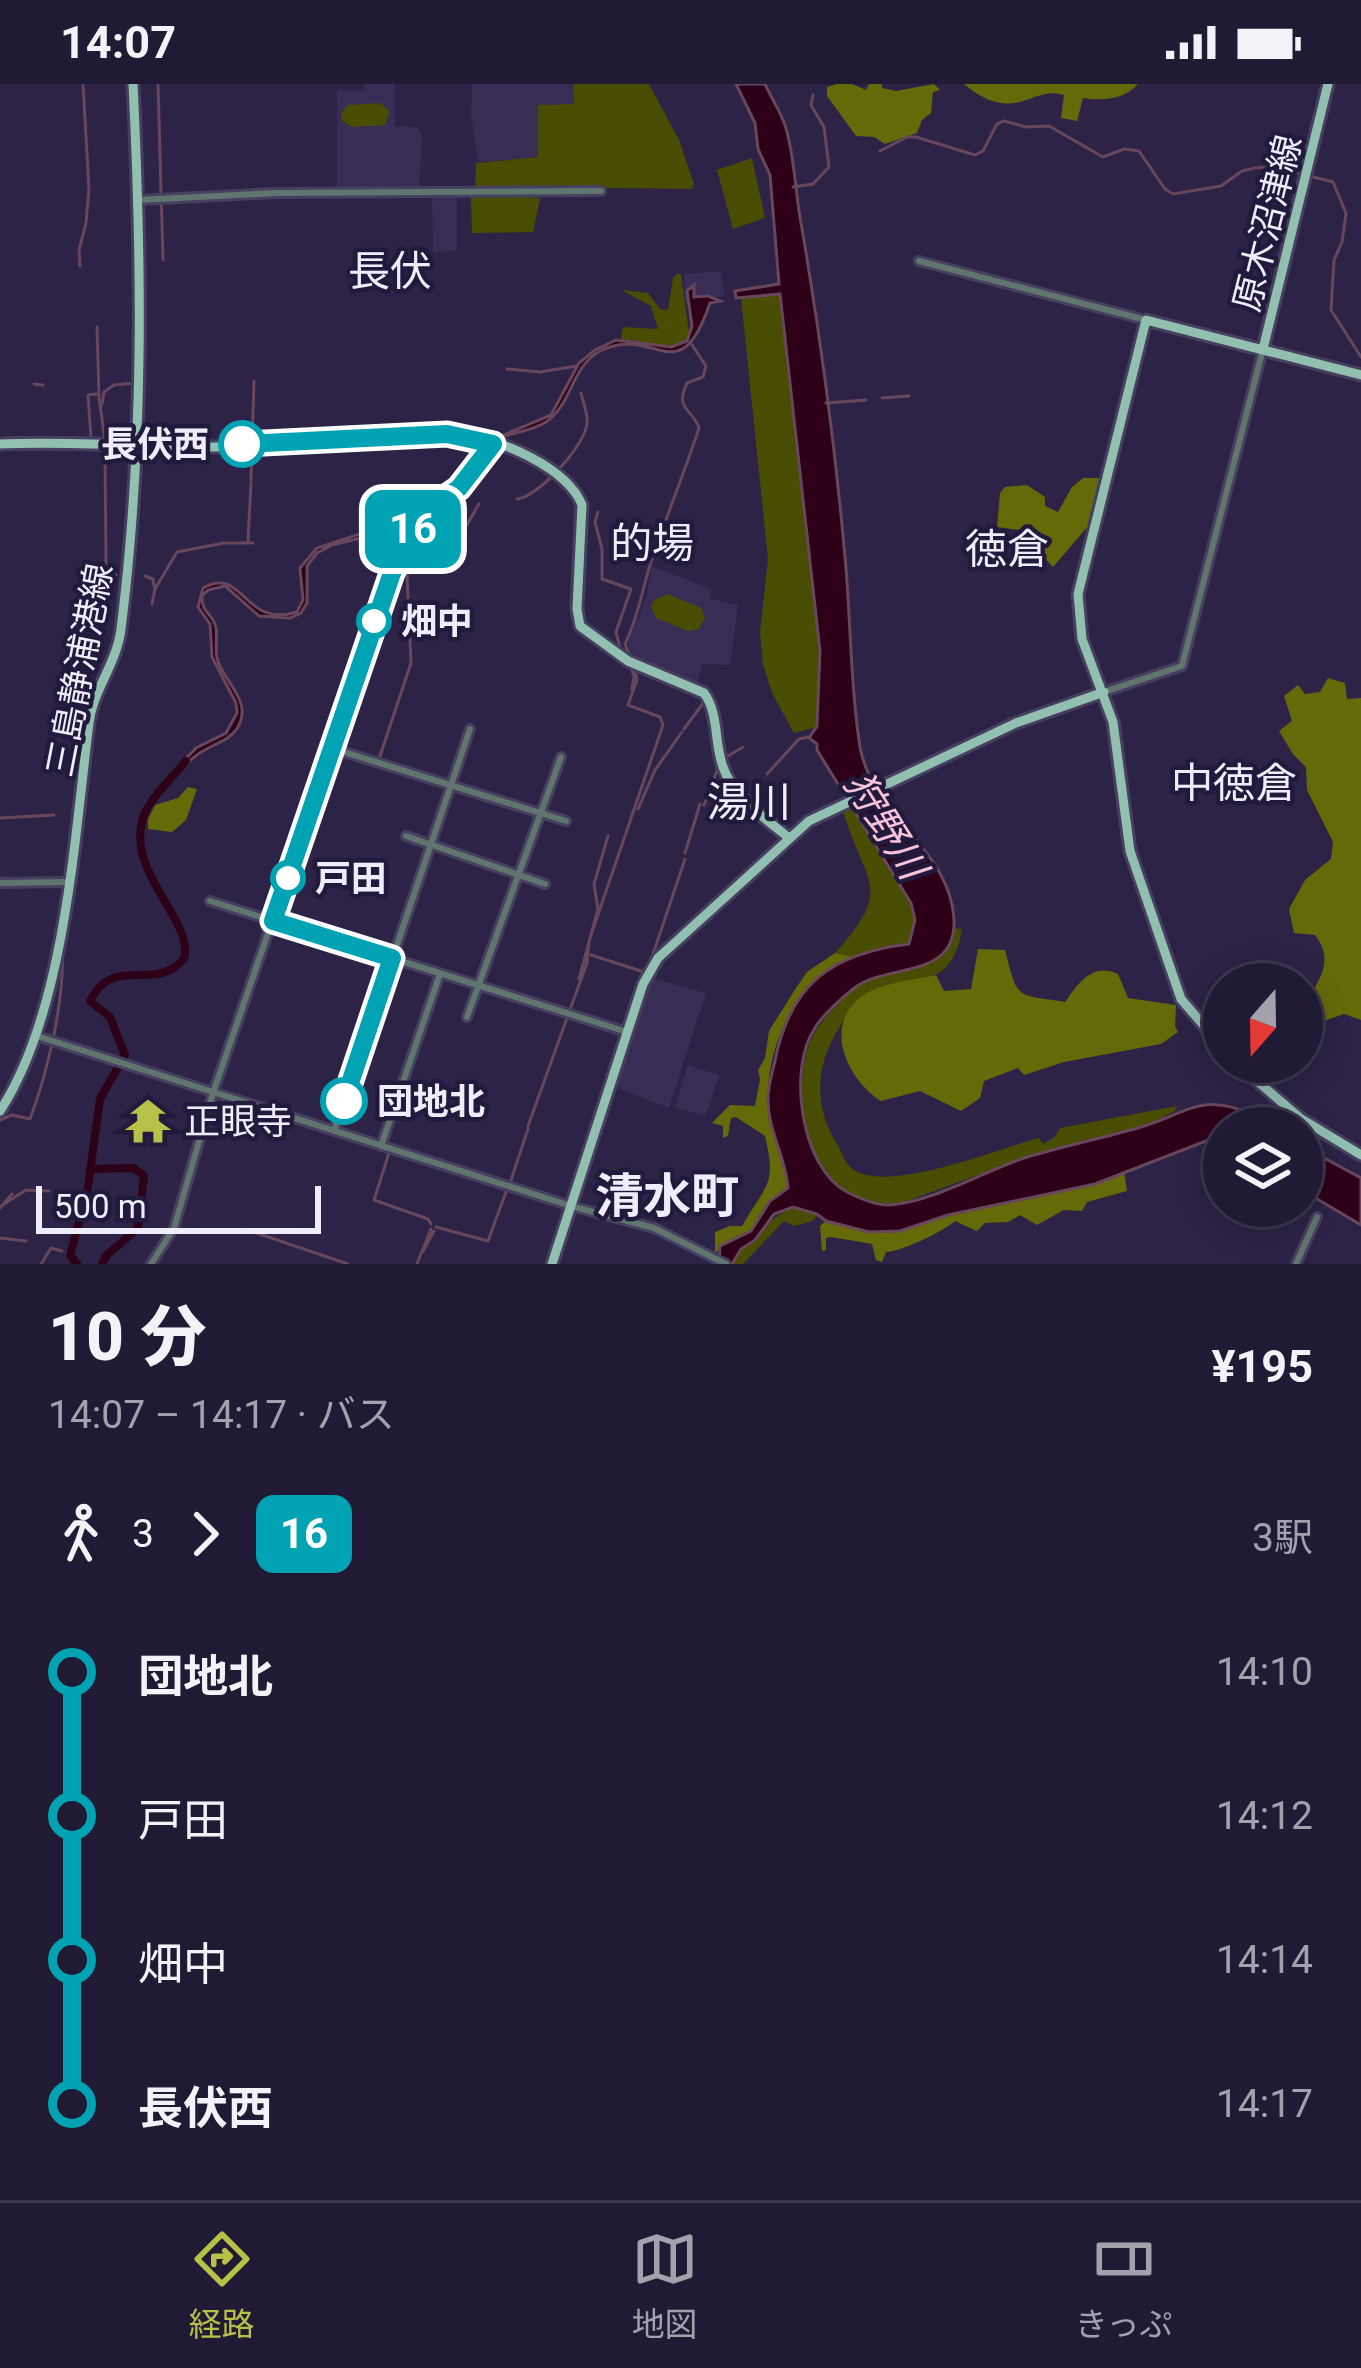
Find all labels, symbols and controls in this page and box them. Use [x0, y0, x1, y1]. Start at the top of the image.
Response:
text: 14:07 [60, 16, 176, 69]
street label: 原木沼津線 [1226, 131, 1310, 316]
district label: 長伏 [348, 247, 432, 296]
marker: 長伏西 [220, 422, 264, 466]
place label: 長伏西 [101, 424, 209, 466]
line badge: 16 [359, 490, 467, 568]
text: 16 [389, 504, 437, 553]
district label: 的場 [610, 519, 694, 568]
district label: 徳倉 [965, 525, 1049, 574]
street label: 三島静浦港線 [39, 560, 121, 780]
place label: 畑中 [401, 601, 473, 643]
marker: 畑中 [358, 605, 390, 637]
district label: 中徳倉 [1171, 759, 1297, 808]
water label: 狩野川 [835, 764, 938, 891]
district label: 湯川 [707, 778, 791, 827]
place label: 戸田 [315, 858, 387, 900]
marker: 戸田 [272, 862, 304, 894]
north arrow [1203, 963, 1323, 1083]
map controls [1203, 963, 1323, 1227]
marker: 団地北 [322, 1079, 366, 1123]
place label: 団地北 [377, 1081, 485, 1123]
temple icon: 正眼寺 [123, 1096, 173, 1146]
place label: 正眼寺 [184, 1101, 292, 1143]
button: layers [1203, 1107, 1323, 1227]
district label: 清水町 [595, 1168, 739, 1225]
scale bar [36, 1180, 321, 1233]
text: 500 m [54, 1187, 147, 1226]
text: 10 分 [48, 1299, 207, 1376]
text: ¥195 [1211, 1340, 1313, 1393]
text: 14:07 – 14:17 · バス [48, 1392, 395, 1438]
icon: walk [48, 1501, 114, 1567]
icon: forward [172, 1501, 238, 1567]
text: 16 [280, 1509, 328, 1558]
text: 3 [132, 1511, 154, 1557]
text: 3駅 [1252, 1515, 1313, 1561]
text: 14:10 [1216, 1649, 1313, 1695]
text: 団地北 [138, 1650, 273, 1703]
text: 14:12 [1216, 1793, 1313, 1839]
text: 戸田 [138, 1794, 228, 1847]
text: 14:14 [1216, 1937, 1313, 1983]
text: 畑中 [138, 1938, 228, 1991]
text: 14:17 [1216, 2081, 1313, 2127]
text: 長伏西 [138, 2082, 273, 2135]
tab: 経路 [189, 2226, 255, 2346]
tab: 地図 [632, 2226, 698, 2346]
tab: きっぷ [1075, 2226, 1172, 2346]

